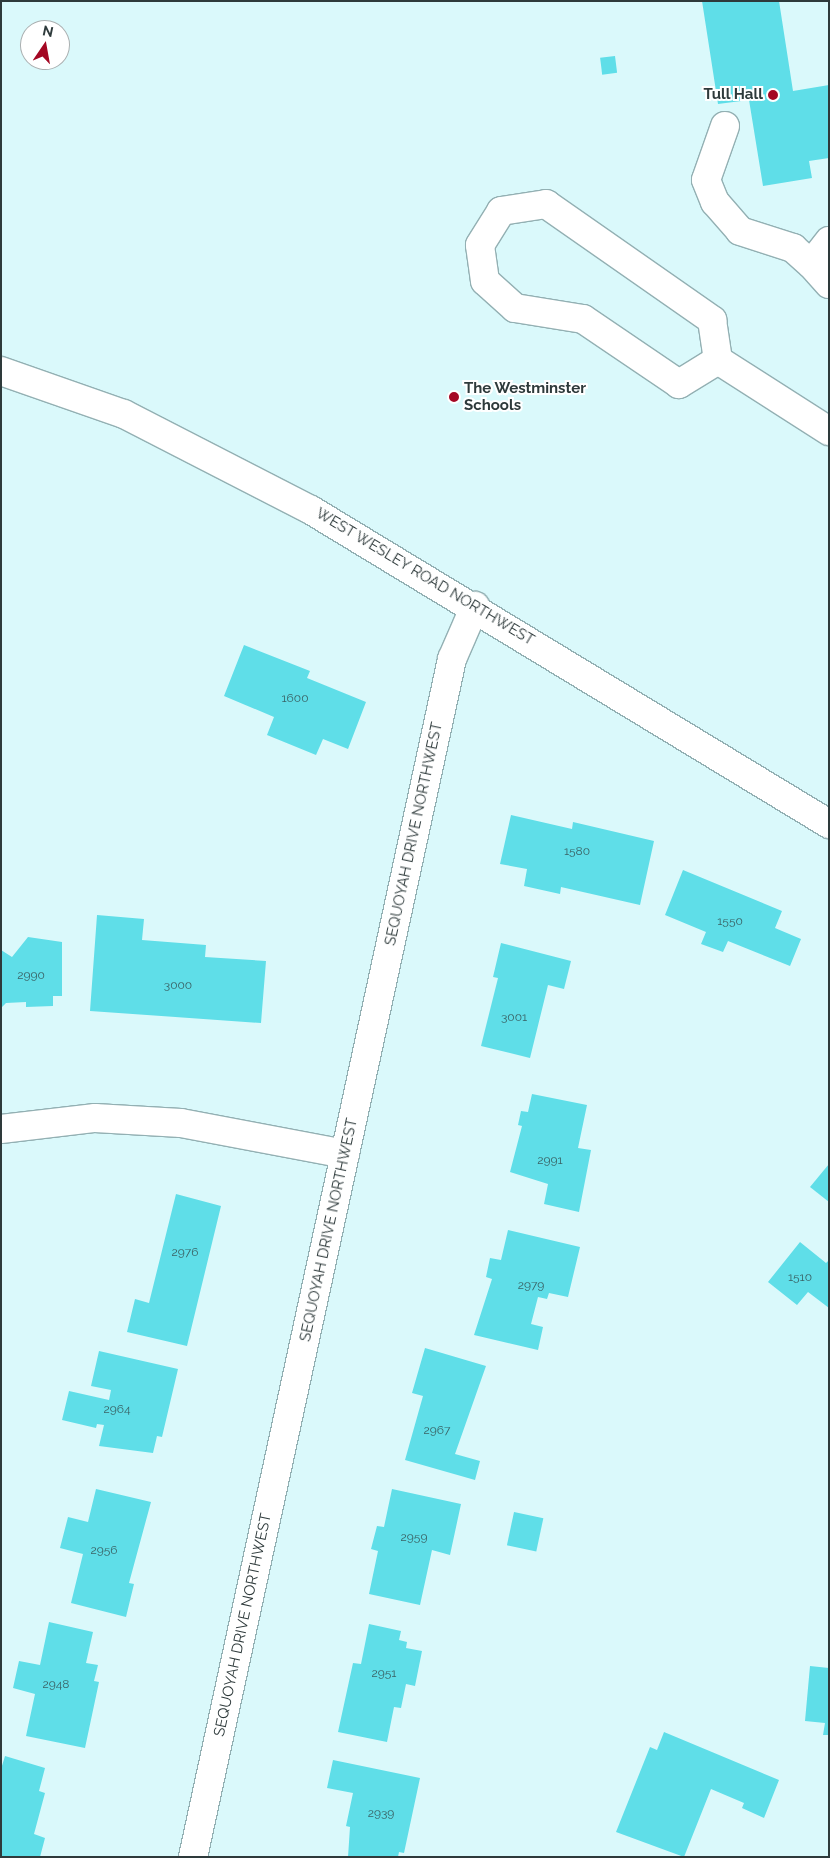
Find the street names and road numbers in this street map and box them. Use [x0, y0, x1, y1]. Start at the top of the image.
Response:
street label: WEST WESLEY ROAD NORTHWEST [312, 504, 538, 650]
street label: SEQUOYAH DRIVE NORTHWEST [382, 721, 446, 947]
street label: SEQUOYAH DRIVE NORTHWEST [297, 1117, 361, 1343]
street label: SEQUOYAH DRIVE NORTHWEST [211, 1512, 275, 1738]

